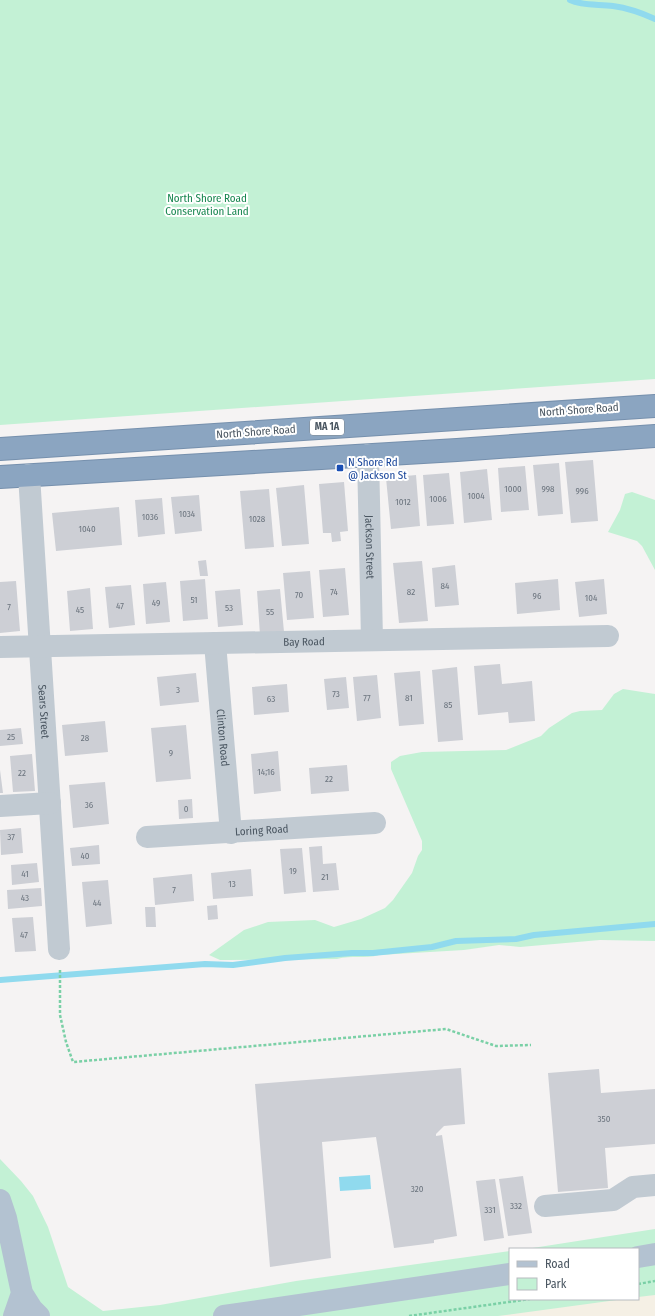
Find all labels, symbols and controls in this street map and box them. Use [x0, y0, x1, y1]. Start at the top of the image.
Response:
park label: North Shore Road Conservation Land [165, 192, 249, 218]
street label: North Shore Road [539, 401, 619, 419]
road number: MA 1A [310, 419, 344, 435]
street label: North Shore Road [216, 423, 296, 441]
place label: N Shore Rd @ Jackson St [348, 456, 407, 482]
marker: N Shore Rd @ Jackson St [335, 463, 345, 473]
house number: 1000 [504, 484, 522, 494]
house number: 998 [541, 484, 555, 494]
house number: 996 [575, 486, 589, 496]
house number: 1004 [467, 491, 485, 501]
house number: 1006 [429, 494, 447, 504]
house number: 1012 [395, 497, 411, 507]
house number: 1034 [179, 509, 196, 519]
house number: 1036 [142, 512, 159, 522]
house number: 1028 [249, 514, 266, 524]
street label: Jackson Street [363, 515, 377, 580]
house number: 1040 [78, 524, 96, 534]
house number: 84 [441, 581, 450, 591]
house number: 74 [330, 587, 338, 597]
house number: 82 [407, 587, 415, 597]
house number: 70 [295, 590, 303, 600]
house number: 96 [533, 591, 542, 601]
house number: 104 [585, 593, 598, 603]
house number: 51 [190, 595, 198, 605]
house number: 49 [152, 598, 160, 608]
house number: 47 [116, 601, 124, 611]
house number: 7 [7, 602, 11, 612]
house number: 53 [225, 603, 233, 613]
house number: 45 [76, 605, 84, 615]
house number: 55 [266, 607, 274, 617]
street label: Bay Road [283, 635, 325, 648]
street label: Sears Street [36, 684, 52, 739]
house number: 3 [176, 685, 180, 695]
house number: 73 [332, 689, 340, 699]
house number: 77 [363, 693, 371, 703]
house number: 81 [405, 693, 413, 703]
house number: 63 [267, 694, 275, 704]
house number: 85 [444, 700, 452, 710]
street label: Clinton Road [214, 708, 232, 767]
house number: 25 [7, 732, 15, 742]
house number: 28 [81, 733, 90, 743]
house number: 9 [169, 748, 173, 758]
house number: 14;16 [257, 767, 275, 777]
house number: 22 [18, 768, 26, 778]
house number: 22 [325, 774, 333, 784]
house number: 36 [85, 800, 94, 810]
house number: 0 [184, 804, 189, 814]
street label: Loring Road [235, 822, 289, 838]
house number: 37 [7, 832, 15, 842]
house number: 40 [80, 851, 90, 861]
house number: 19 [289, 866, 297, 876]
house number: 41 [21, 869, 29, 879]
house number: 21 [321, 872, 329, 882]
house number: 13 [228, 879, 236, 889]
house number: 7 [172, 885, 176, 895]
house number: 43 [21, 893, 29, 903]
house number: 44 [93, 898, 102, 908]
house number: 47 [20, 930, 28, 940]
house number: 350 [598, 1114, 611, 1124]
house number: 320 [411, 1184, 424, 1194]
house number: 332 [510, 1201, 522, 1211]
house number: 331 [484, 1205, 496, 1215]
legend [509, 1248, 639, 1300]
text: Road [545, 1257, 570, 1271]
text: Park [545, 1277, 567, 1291]

